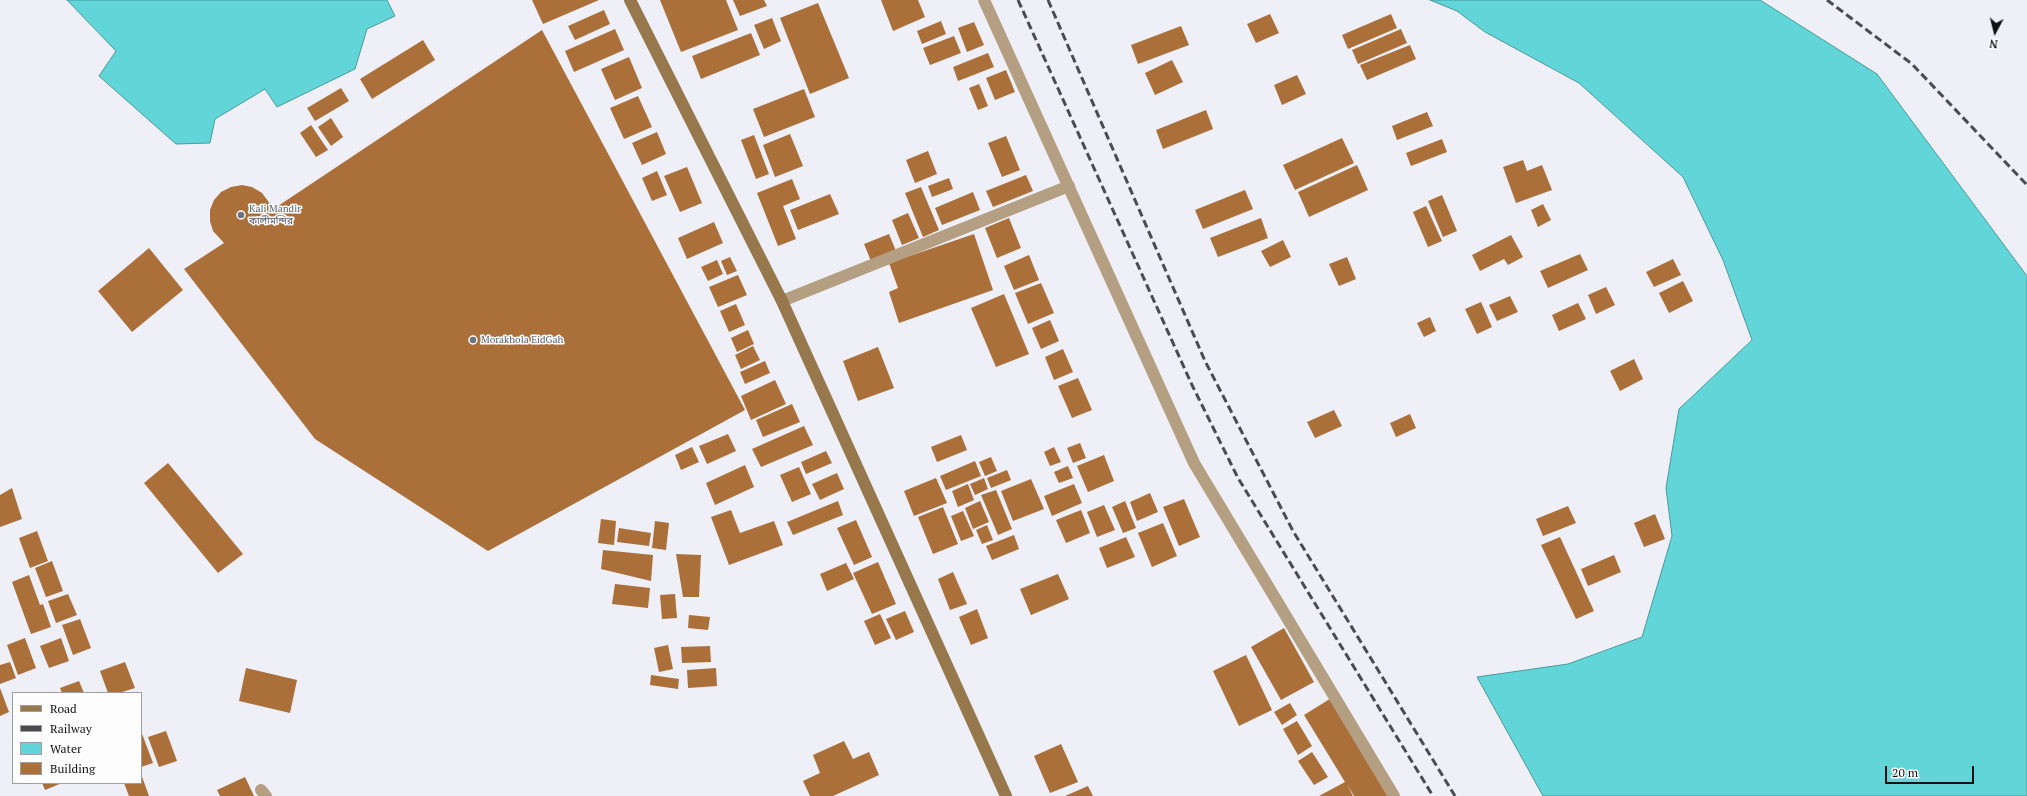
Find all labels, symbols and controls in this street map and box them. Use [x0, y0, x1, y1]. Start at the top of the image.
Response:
north arrow [1975, 12, 2015, 52]
text: N [1989, 36, 1999, 51]
place label: Kali Mandir কালীমন্দির [249, 203, 301, 226]
marker: Kali Mandir কালীমন্দির [236, 210, 246, 220]
place label: Morakhola EidGah [481, 334, 563, 346]
marker: Morakhola EidGah [468, 335, 478, 345]
legend [12, 692, 142, 784]
text: Road [50, 701, 77, 716]
text: Railway [50, 721, 92, 736]
text: Water [50, 741, 82, 756]
scale bar [1887, 758, 1976, 784]
text: Building [50, 761, 95, 776]
text: 20 m [1892, 765, 1918, 780]

